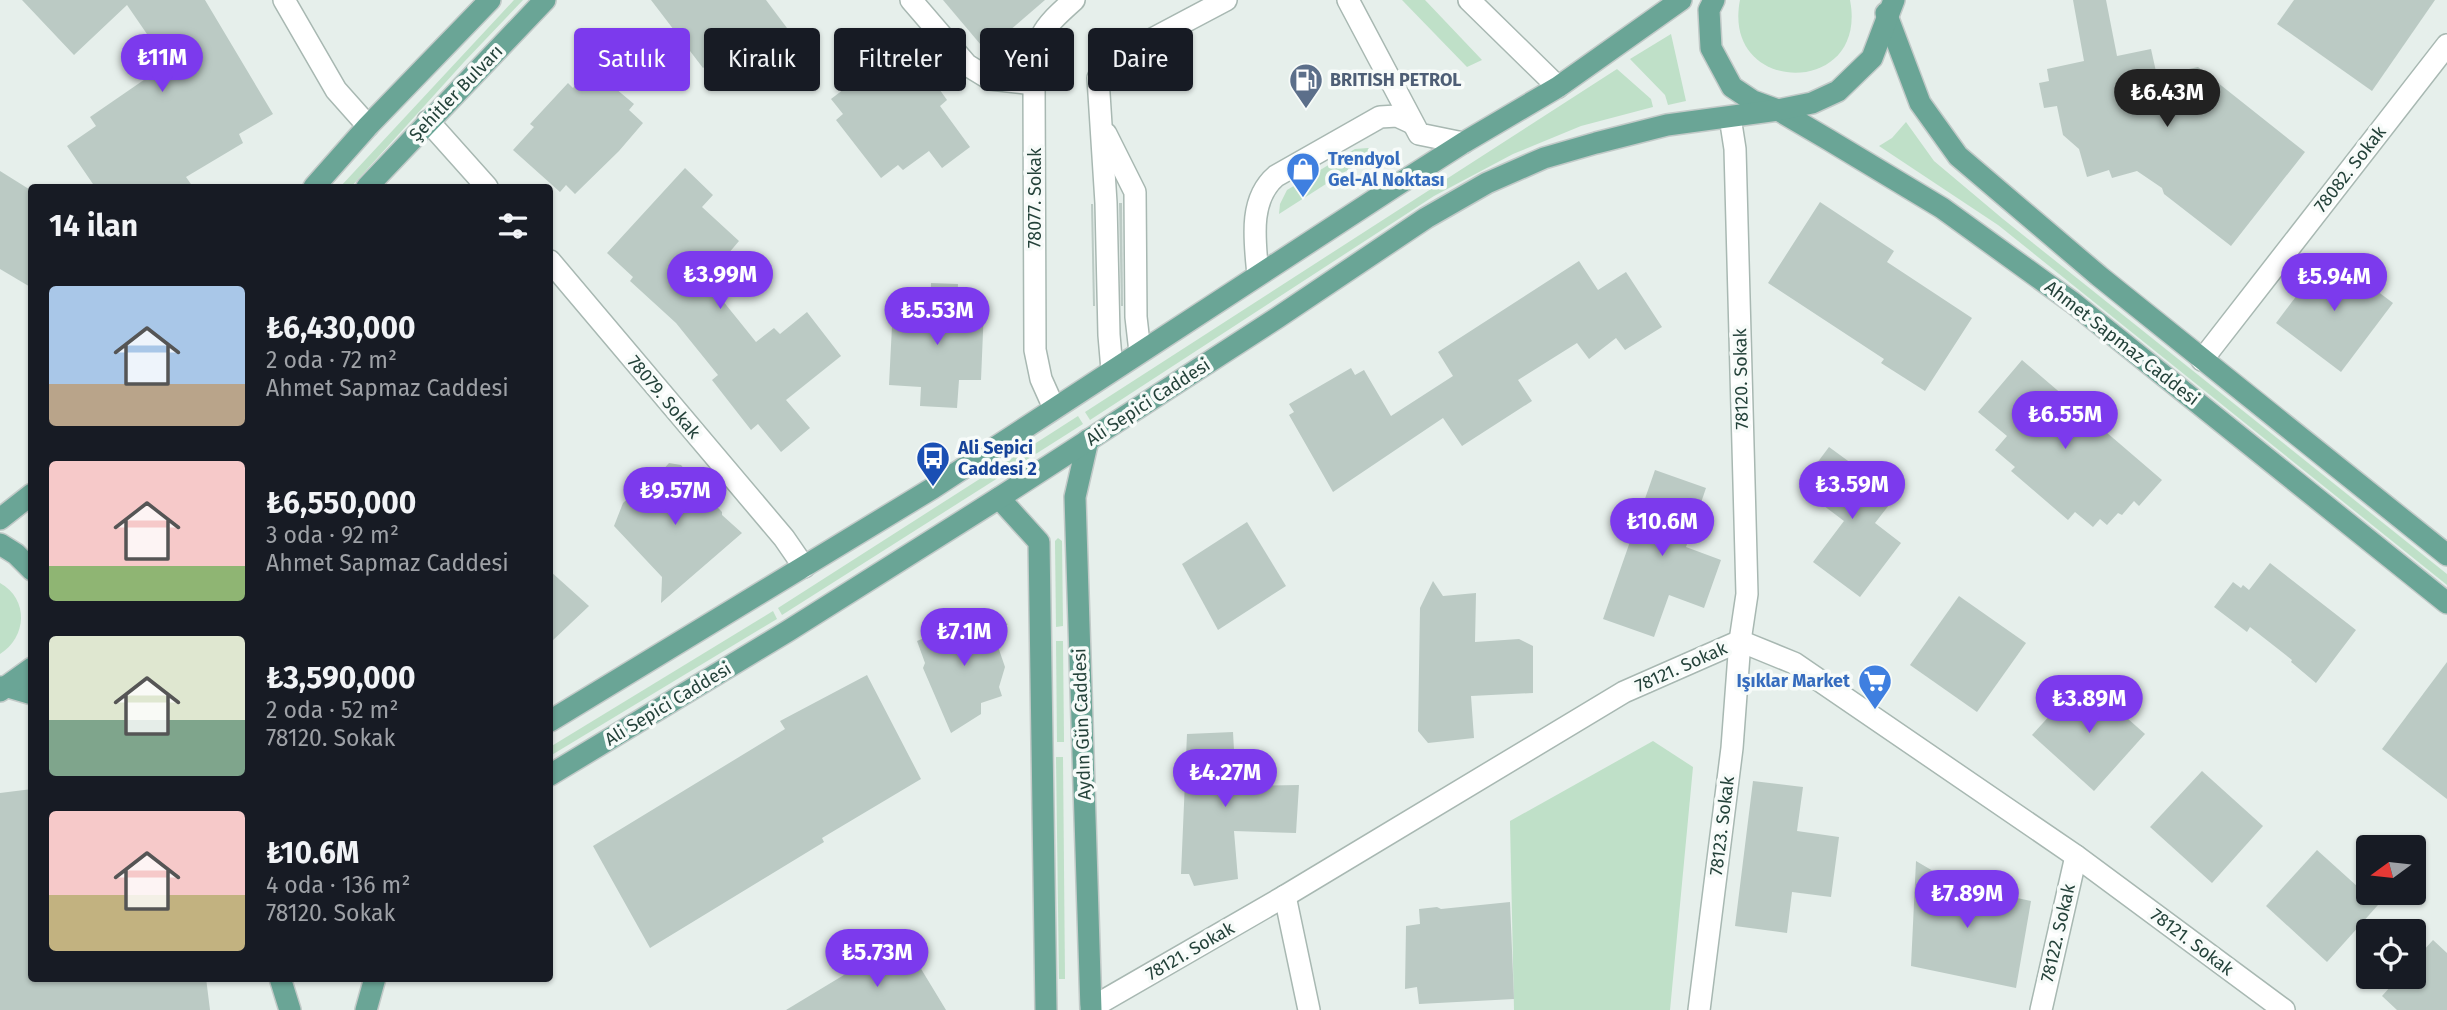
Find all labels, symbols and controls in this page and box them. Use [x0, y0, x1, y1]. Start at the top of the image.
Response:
chip: Satılık [574, 28, 690, 91]
chip: Kiralık [704, 28, 820, 91]
chip: Filtreler [834, 28, 966, 91]
chip: Yeni [980, 28, 1074, 91]
chip: Daire [1088, 28, 1193, 91]
pin: ₺11M [121, 34, 203, 94]
street label: Şehitler Bulvarı [405, 40, 507, 146]
text: ₺11M [137, 43, 187, 71]
fuel station icon: BRITISH PETROL [1287, 61, 1325, 110]
place label: BRITISH PETROL [1330, 69, 1462, 91]
pin: ₺6.43M [2110, 69, 2224, 129]
text: ₺6.43M [2130, 78, 2204, 106]
street label: 78082. Sokak [2309, 121, 2391, 217]
street label: 78077. Sokak [1024, 147, 1046, 248]
place label: Trendyol Gel-Al Noktası [1328, 148, 1445, 191]
shop icon: Trendyol Gel-Al Noktası [1284, 150, 1322, 199]
icon: filters [494, 207, 532, 245]
text: 14 ilan [49, 208, 138, 244]
pin: ₺3.99M [663, 252, 777, 311]
pin: ₺5.94M [2277, 254, 2391, 313]
text: ₺3.99M [683, 260, 757, 288]
text: ₺5.94M [2297, 262, 2371, 290]
street label: Ahmet Sapmaz Caddesi [2040, 276, 2204, 410]
pin: ₺5.53M [880, 288, 994, 347]
text: ₺5.53M [901, 296, 973, 324]
text: ₺6,430,000 [266, 310, 416, 346]
icon: home [105, 314, 189, 398]
street label: 78120. Sokak [1729, 327, 1753, 430]
text: 2 oda · 72 m² [266, 346, 397, 374]
street label: 78079. Sokak [623, 351, 706, 444]
street label: Ali Sepici Caddesi [1082, 354, 1214, 450]
text: Ahmet Sapmaz Caddesi [266, 374, 509, 402]
pin: ₺6.55M [2008, 392, 2122, 451]
text: ₺6.55M [2028, 400, 2102, 428]
place label: Ali Sepici Caddesi 2 [957, 437, 1037, 480]
bus stop icon: Ali Sepici Caddesi 2 [914, 439, 952, 488]
pin: ₺3.59M [1795, 462, 1909, 521]
pin: ₺9.57M [618, 468, 732, 527]
text: ₺3.59M [1815, 470, 1889, 498]
text: ₺9.57M [639, 476, 711, 504]
text: ₺6,550,000 [266, 485, 416, 521]
icon: home [105, 489, 189, 573]
pin: ₺10.6M [1605, 498, 1719, 558]
text: ₺10.6M [1626, 507, 1698, 535]
text: 3 oda · 92 m² [266, 521, 399, 549]
text: Ahmet Sapmaz Caddesi [266, 549, 509, 577]
pin: ₺7.1M [915, 608, 1013, 668]
text: ₺7.1M [937, 617, 991, 645]
street label: 78121. Sokak [1632, 637, 1731, 697]
street label: Aydın Gün Caddesi [1068, 648, 1096, 800]
street label: Ali Sepici Caddesi [601, 658, 735, 750]
text: ₺3,590,000 [266, 660, 416, 696]
supermarket icon: Işıklar Market [1856, 662, 1894, 711]
icon: home [105, 664, 189, 748]
place label: Işıklar Market [1737, 670, 1851, 692]
pin: ₺3.89M [2032, 676, 2146, 735]
text: ₺3.89M [2052, 684, 2126, 712]
text: 2 oda · 52 m² [266, 696, 398, 724]
text: 78120. Sokak [266, 724, 395, 752]
pin: ₺4.27M [1168, 750, 1282, 809]
text: ₺4.27M [1189, 758, 1261, 786]
street label: 78123. Sokak [1705, 774, 1739, 877]
text: ₺10.6M [266, 835, 359, 871]
north arrow [2356, 835, 2426, 905]
map controls [2356, 835, 2426, 989]
icon: home [105, 839, 189, 923]
pin: ₺7.89M [1910, 870, 2024, 930]
text: 4 oda · 136 m² [266, 871, 410, 899]
text: ₺7.89M [1931, 879, 2003, 907]
street label: 78122. Sokak [2036, 881, 2080, 984]
text: 78120. Sokak [266, 899, 395, 927]
street label: 78121. Sokak [2146, 904, 2239, 981]
street label: 78121. Sokak [1142, 916, 1239, 985]
button: locate [2356, 919, 2426, 989]
pin: ₺5.73M [820, 930, 934, 989]
text: ₺5.73M [841, 938, 913, 966]

